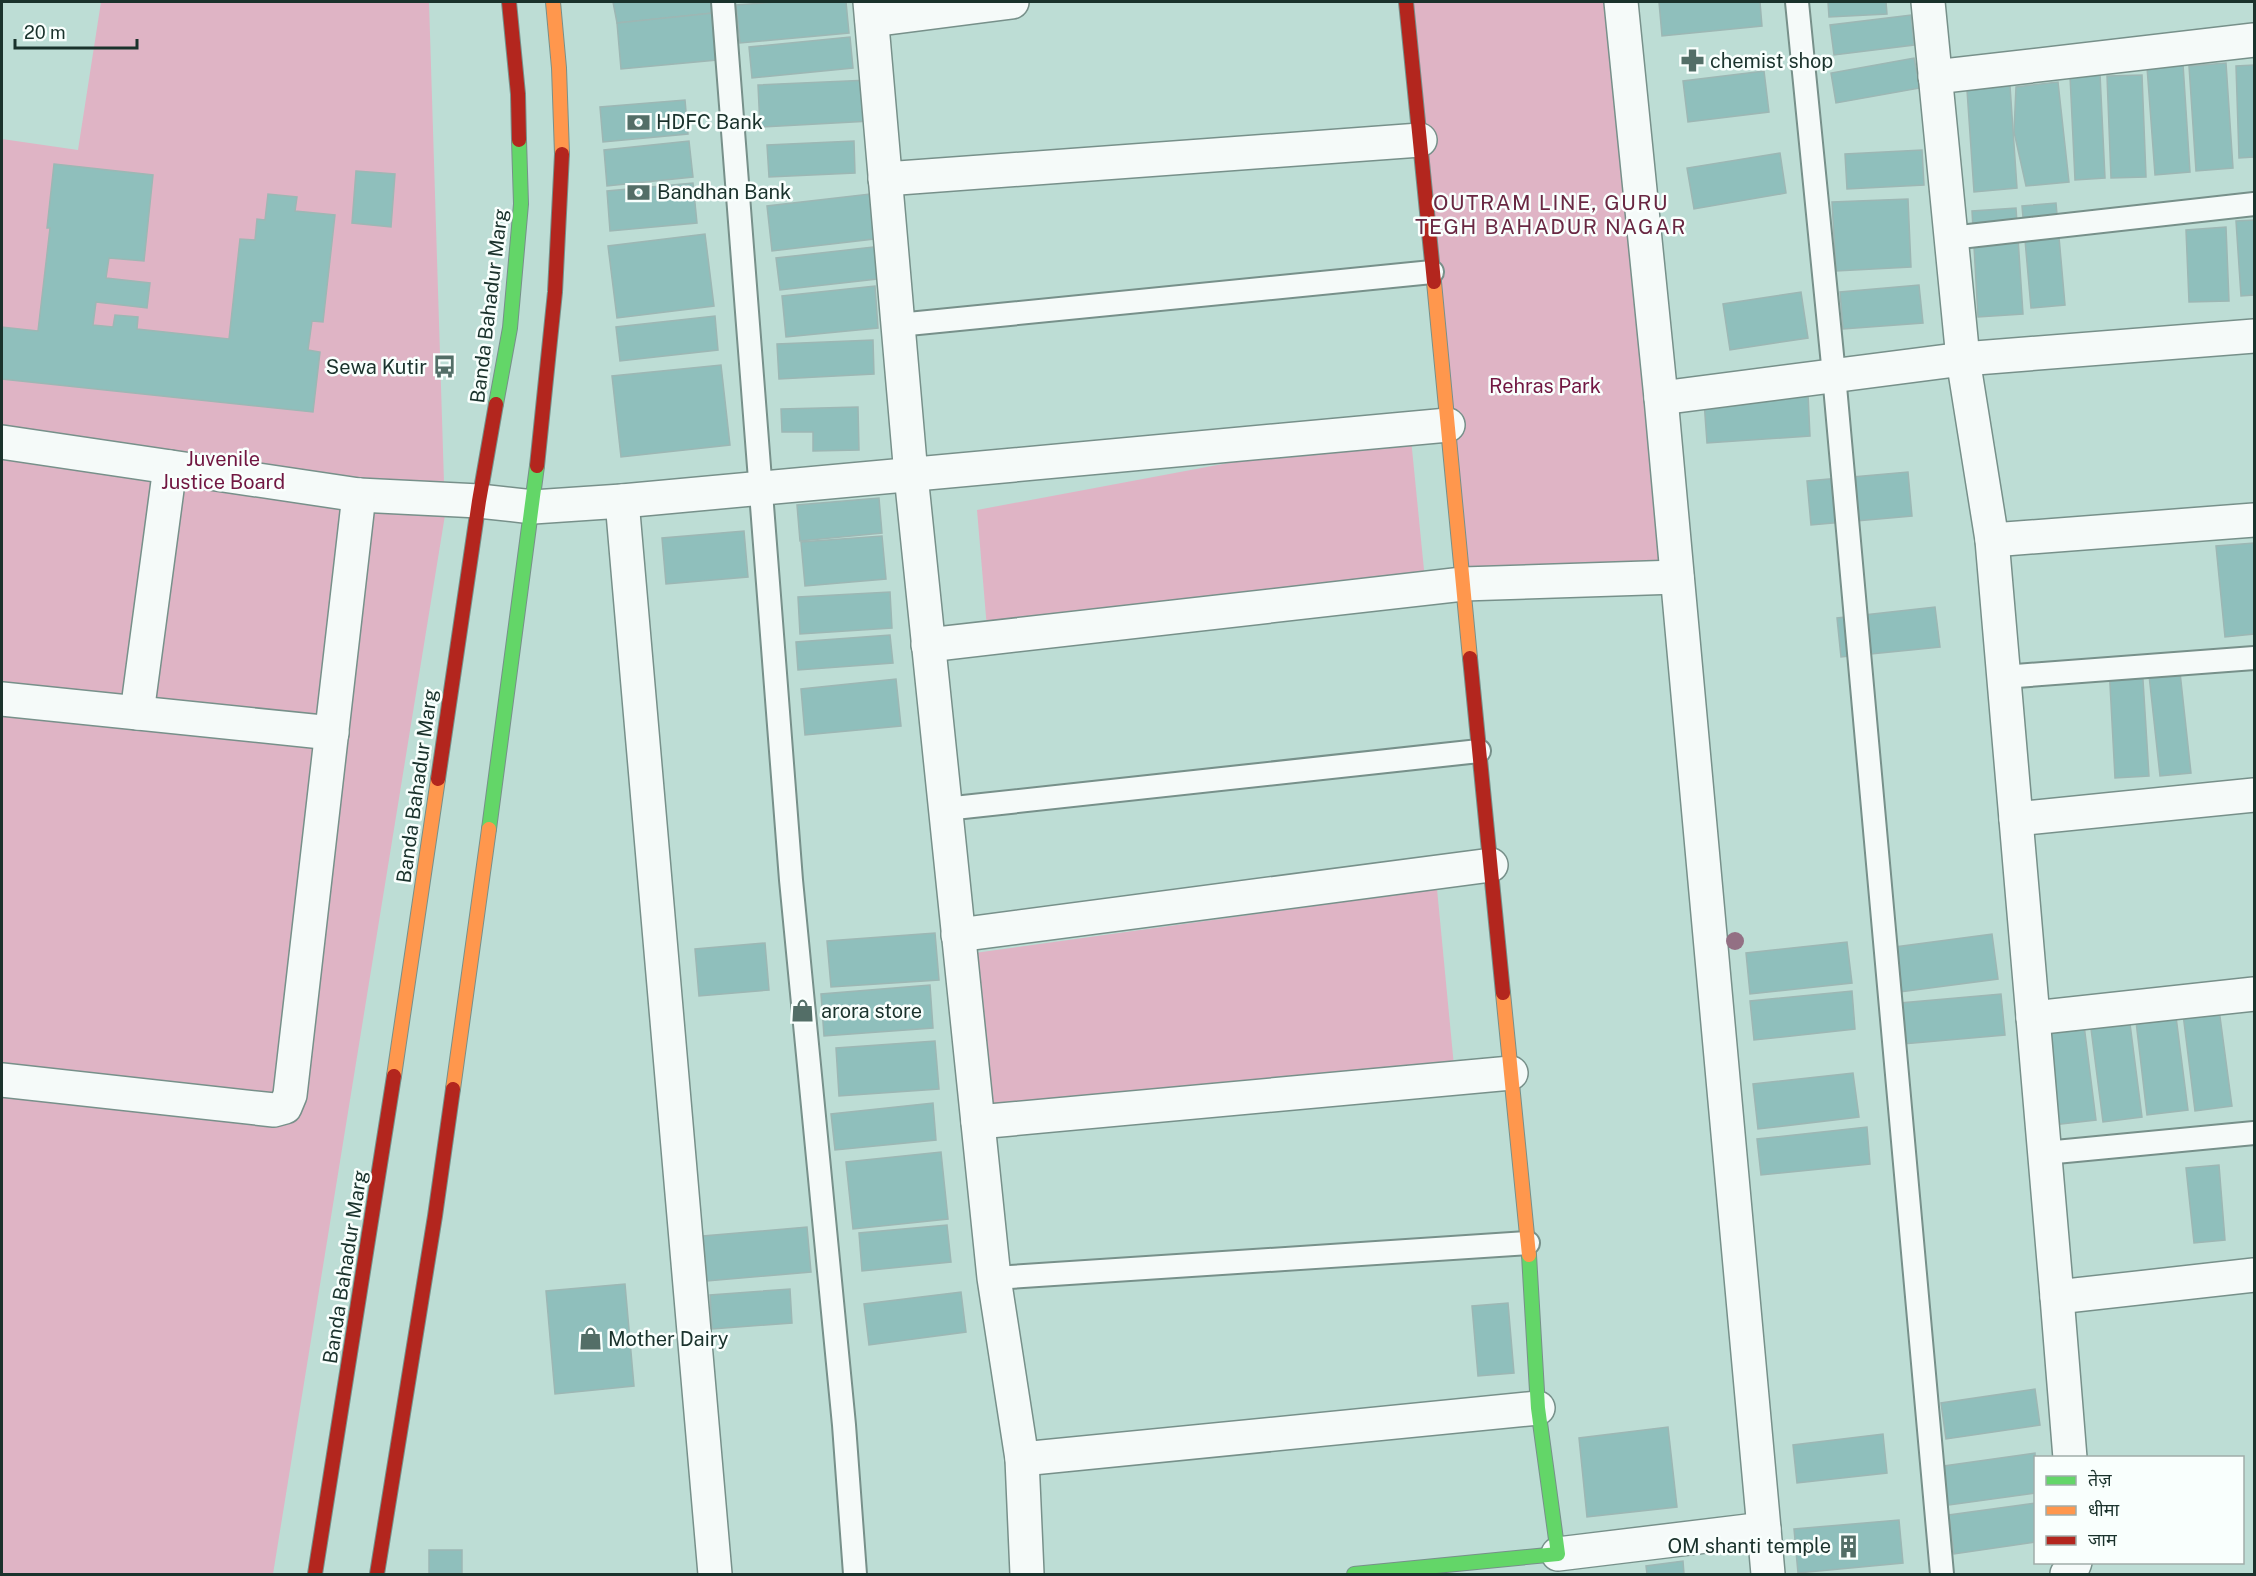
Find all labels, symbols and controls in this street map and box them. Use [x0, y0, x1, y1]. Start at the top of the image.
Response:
scale bar [15, 12, 136, 50]
text: 20 m [24, 22, 66, 43]
pharmacy icon: chemist shop [1679, 48, 1705, 74]
place label: chemist shop [1710, 49, 1833, 73]
bank icon: HDFC Bank [625, 109, 651, 135]
place label: HDFC Bank [656, 110, 763, 134]
bank icon: Bandhan Bank [626, 179, 652, 205]
place label: Bandhan Bank [657, 180, 791, 204]
district label: OUTRAM LINE, GURU TEGH BAHADUR NAGAR [1415, 190, 1687, 239]
street label: Banda Bahadur Marg [465, 207, 513, 405]
bus stop icon: Sewa Kutir [432, 354, 458, 380]
place label: Sewa Kutir [326, 355, 427, 379]
park label: Rehras Park [1489, 374, 1601, 398]
park label: Juvenile Justice Board [161, 447, 285, 494]
street label: Banda Bahadur Marg [391, 687, 443, 885]
shop icon: arora store [790, 998, 816, 1024]
place label: arora store [821, 999, 922, 1023]
street label: Banda Bahadur Marg [318, 1168, 372, 1366]
shop icon: Mother Dairy [577, 1326, 603, 1352]
place label: Mother Dairy [608, 1327, 729, 1351]
legend [2034, 1456, 2244, 1564]
text: तेज़ [2088, 1469, 2112, 1490]
text: धीमा [2088, 1499, 2119, 1520]
text: जाम [2088, 1529, 2118, 1550]
building icon: OM shanti temple [1836, 1533, 1862, 1559]
place label: OM shanti temple [1667, 1534, 1831, 1558]

